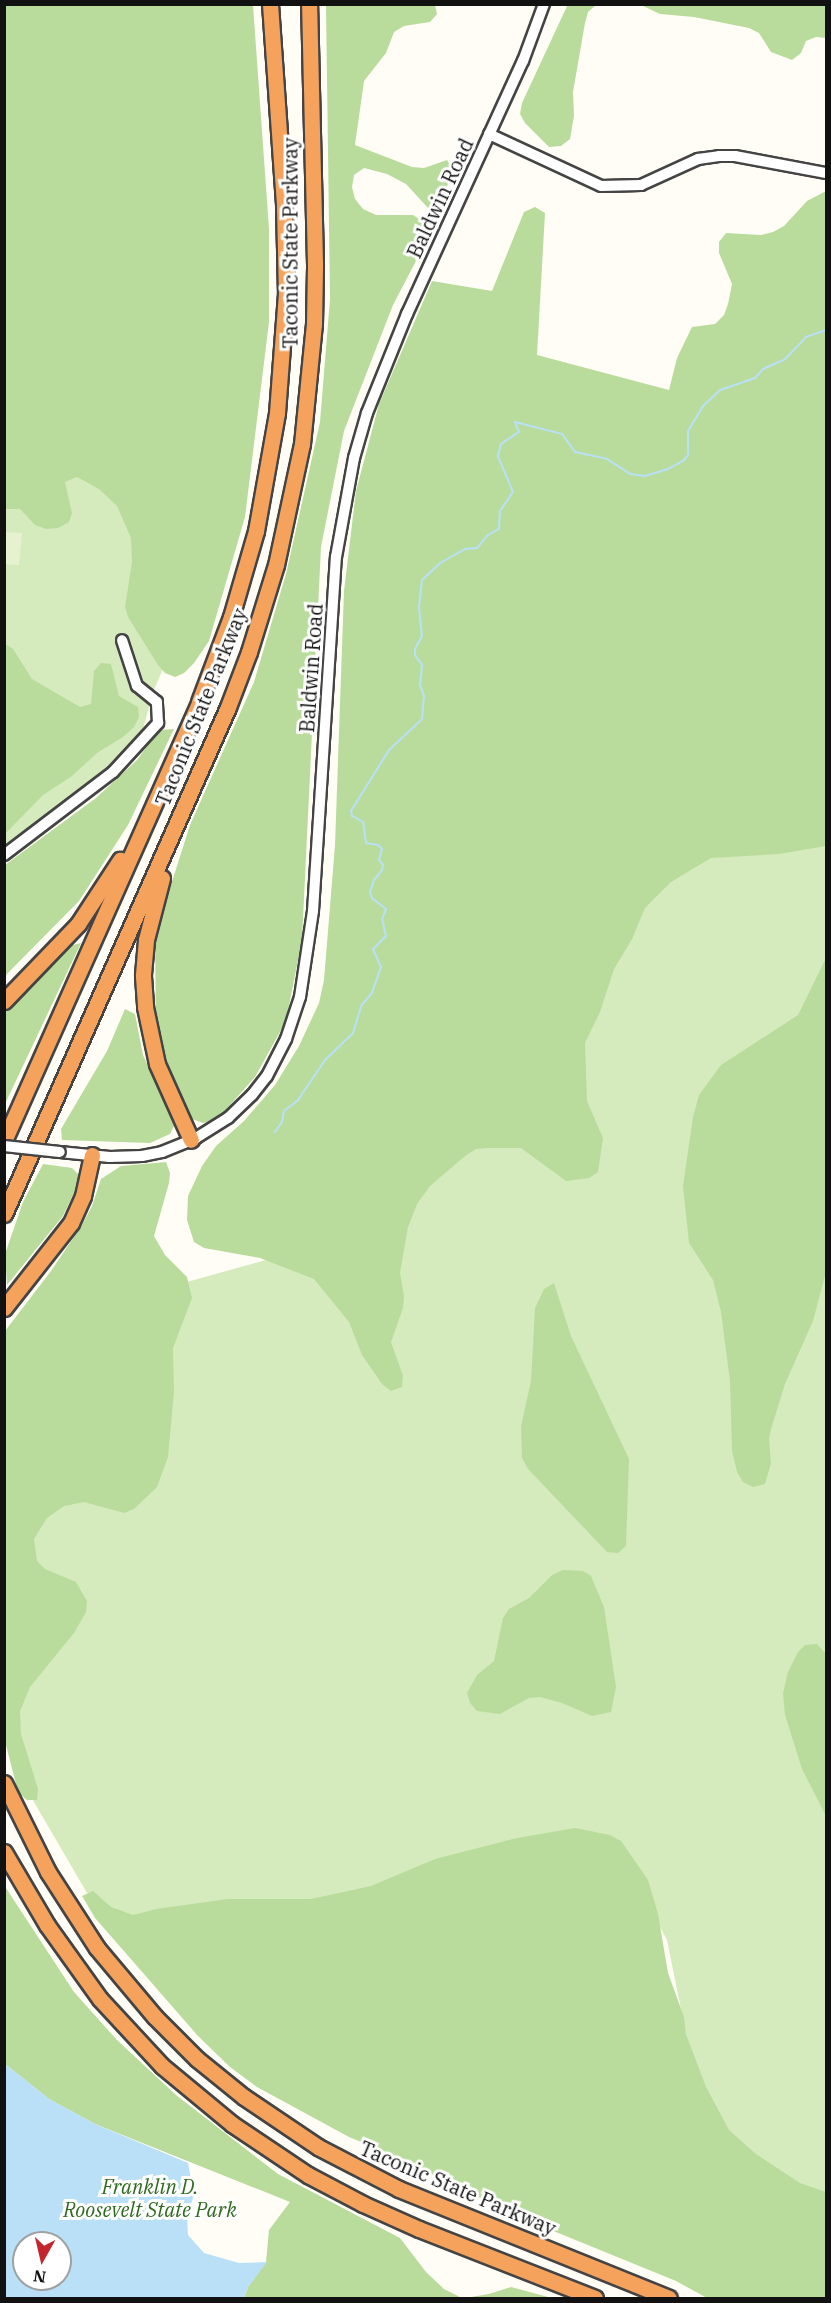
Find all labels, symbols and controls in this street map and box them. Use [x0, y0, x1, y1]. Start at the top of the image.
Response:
street label: Baldwin Road [402, 134, 478, 262]
street label: Taconic State Parkway [278, 138, 302, 348]
street label: Baldwin Road [295, 603, 327, 733]
street label: Taconic State Parkway [150, 605, 252, 809]
street label: Taconic State Parkway [356, 2136, 560, 2240]
park label: Franklin D. Roosevelt State Park [63, 2174, 237, 2221]
north arrow [12, 2231, 72, 2291]
text: N [32, 2266, 47, 2288]

